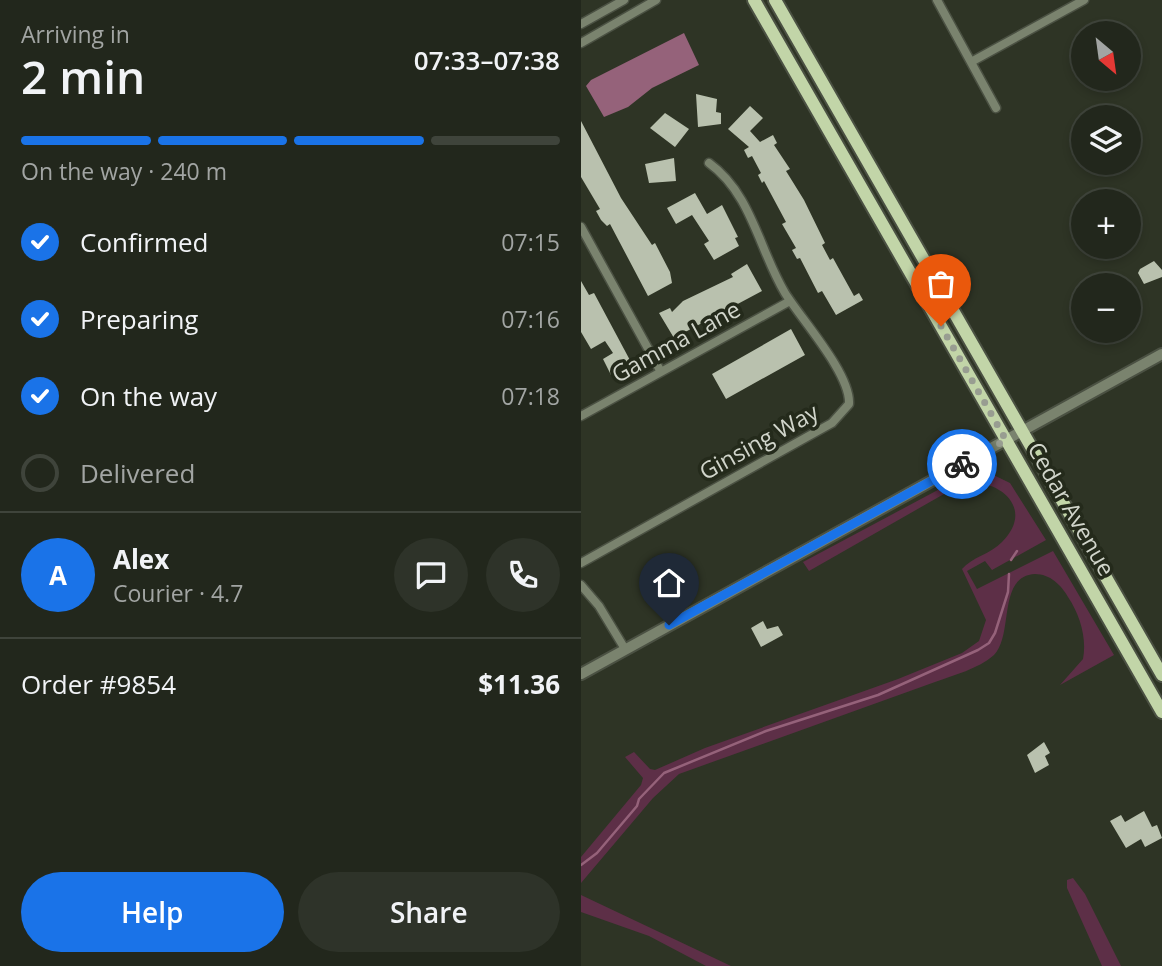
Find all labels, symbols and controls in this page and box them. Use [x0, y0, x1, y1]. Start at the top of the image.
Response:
text: Arriving in [21, 18, 130, 50]
north arrow [1071, 21, 1141, 91]
map controls [1071, 21, 1141, 343]
text: 07:33–07:38 [414, 42, 560, 78]
text: 2 min [21, 45, 145, 107]
button: layers [1071, 105, 1141, 175]
text: On the way · 240 m [21, 155, 227, 187]
button: + [1071, 189, 1141, 259]
icon: check [21, 223, 59, 261]
text: Confirmed [80, 224, 208, 260]
text: 07:15 [501, 226, 560, 258]
pin [911, 254, 971, 326]
icon: bag [922, 265, 960, 303]
button: − [1071, 273, 1141, 343]
street label: Gamma Lane [605, 293, 746, 390]
icon: check [21, 300, 59, 338]
text: Preparing [80, 301, 198, 337]
text: 07:16 [501, 303, 560, 335]
icon: check [21, 377, 59, 415]
text: On the way [80, 378, 217, 414]
text: 07:18 [501, 380, 560, 412]
street label: Ginsing Way [693, 395, 824, 487]
courier [927, 429, 997, 499]
street label: Cedar Avenue [1021, 436, 1123, 581]
icon: bike [943, 445, 981, 483]
text: Delivered [80, 455, 195, 491]
button: chat [394, 538, 468, 612]
button: phone [486, 538, 560, 612]
text: Alex [113, 541, 169, 577]
pin [639, 553, 699, 625]
text: A [49, 557, 67, 593]
icon: home [650, 564, 688, 602]
text: Courier · 4.7 [113, 577, 243, 609]
text: Order #9854 [21, 666, 176, 702]
text: $11.36 [478, 666, 560, 702]
button: Help [21, 872, 284, 952]
button: Share [298, 872, 560, 952]

